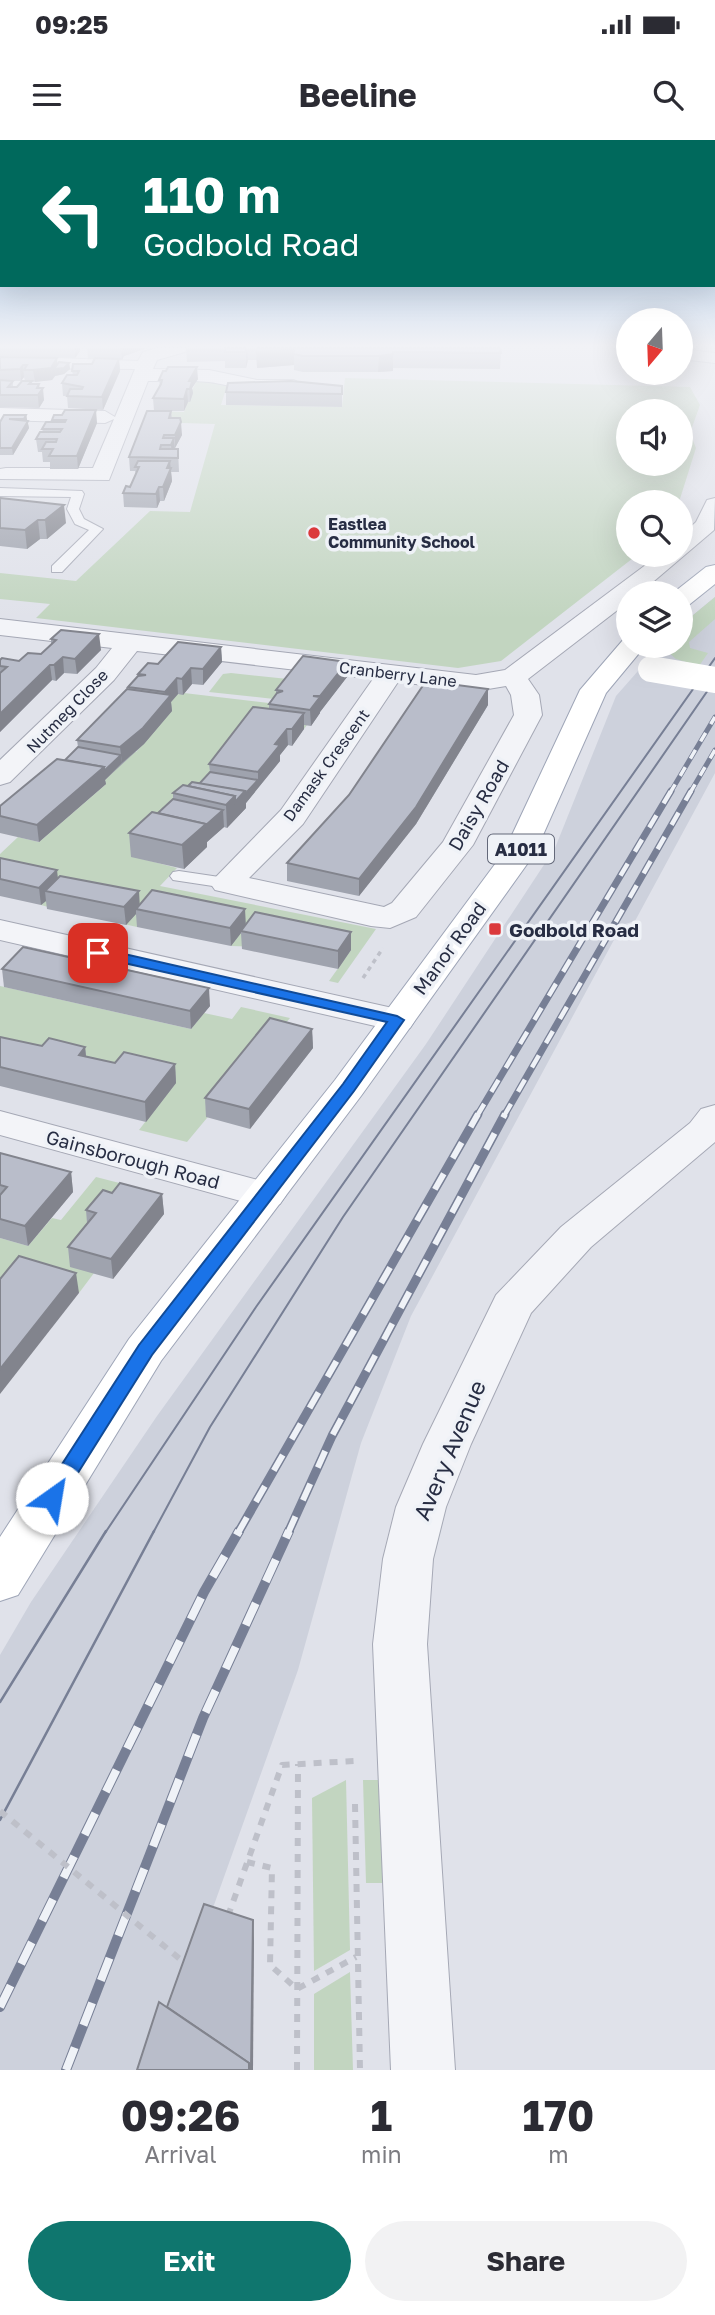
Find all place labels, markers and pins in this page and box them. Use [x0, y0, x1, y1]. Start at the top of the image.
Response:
place label: Eastlea Community School [328, 514, 476, 552]
marker: Eastlea Community School [306, 525, 322, 541]
place label: Godbold Road [509, 918, 639, 941]
marker: Godbold Road [487, 921, 503, 937]
pin [68, 923, 128, 983]

